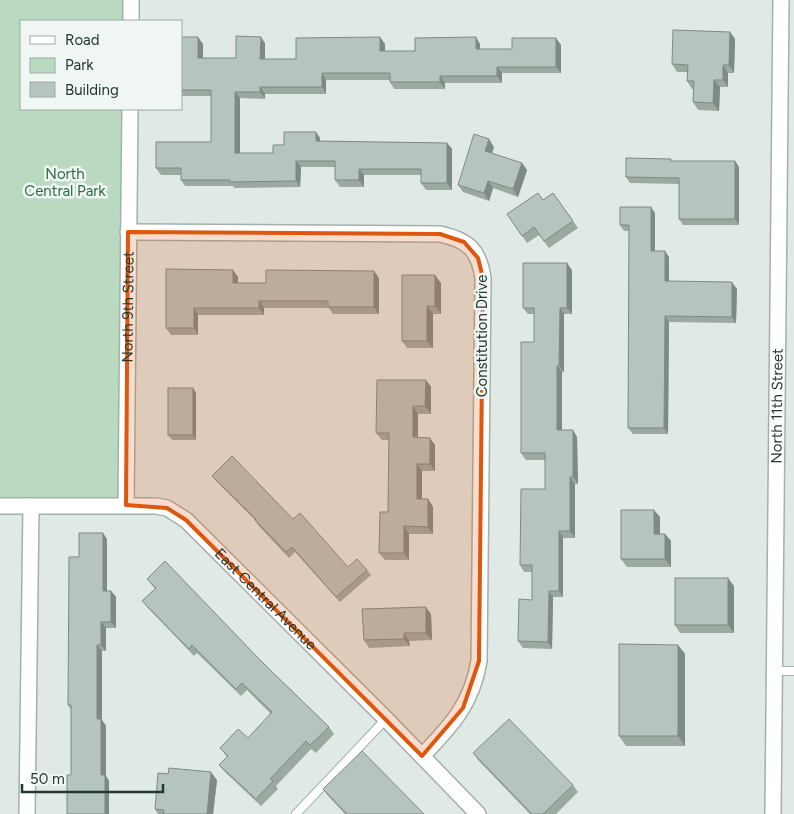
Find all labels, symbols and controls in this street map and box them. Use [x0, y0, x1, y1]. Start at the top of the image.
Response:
legend [20, 20, 182, 110]
text: Road [65, 31, 100, 49]
text: Park [65, 56, 94, 74]
text: Building [65, 81, 119, 99]
park label: North Central Park [24, 165, 106, 200]
street label: North 9th Street [118, 251, 138, 363]
street label: Constitution Drive [473, 275, 491, 397]
street label: North 11th Street [767, 348, 787, 464]
street label: East Central Avenue [211, 545, 320, 654]
scale bar [22, 762, 164, 794]
text: 50 m [30, 770, 65, 788]

